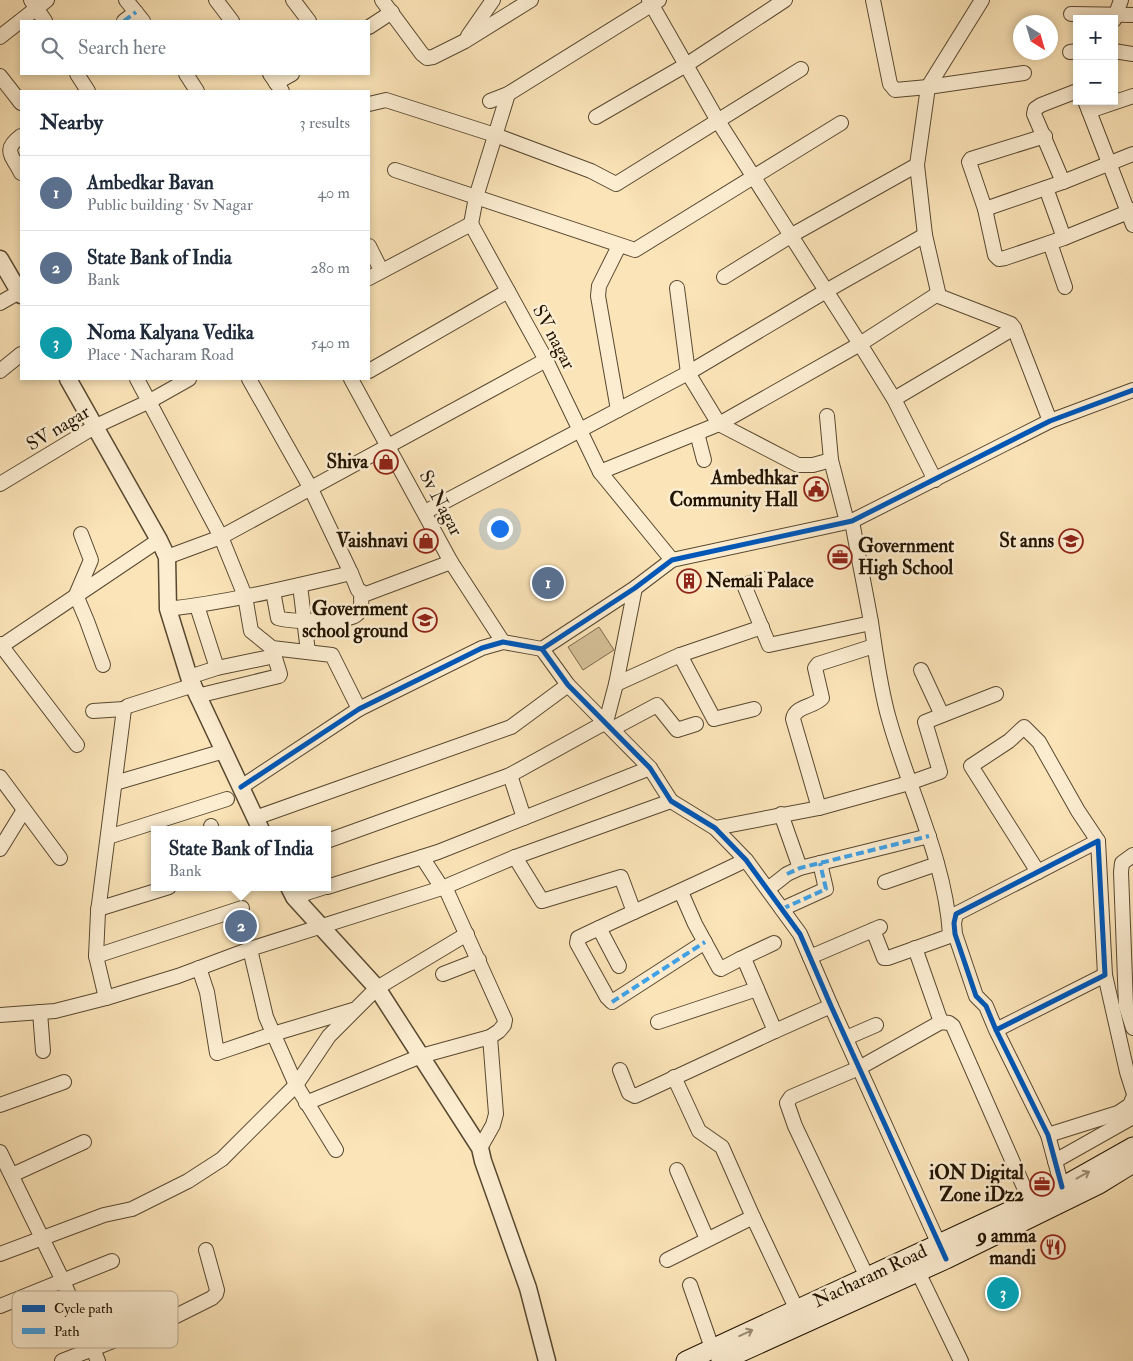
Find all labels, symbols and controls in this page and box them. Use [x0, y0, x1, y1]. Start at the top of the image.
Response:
north arrow [1013, 15, 1058, 60]
map controls [1073, 15, 1118, 105]
button: + [1073, 15, 1118, 60]
search box [20, 20, 370, 75]
icon: search [38, 34, 66, 62]
text: Search here [78, 36, 166, 60]
button: − [1073, 60, 1118, 105]
text: Nearby [40, 109, 103, 136]
text: 3 results [299, 113, 350, 133]
text: Ambedkar Bavan [87, 171, 214, 195]
text: 1 [53, 183, 59, 203]
text: 40 m [317, 183, 350, 203]
text: Public building · Sv Nagar [87, 195, 253, 215]
text: State Bank of India [87, 246, 232, 270]
text: 2 [52, 258, 60, 278]
text: 280 m [310, 258, 350, 278]
text: Bank [87, 270, 120, 290]
street label: SV nagar [527, 301, 581, 373]
text: Noma Kalyana Vedika [87, 321, 254, 345]
text: 3 [53, 333, 59, 353]
text: 540 m [311, 333, 350, 353]
text: Place · Nacharam Road [87, 345, 234, 365]
street label: SV nagar [22, 400, 94, 456]
shop icon: Shiva [373, 449, 399, 475]
place label: Shiva [327, 450, 369, 474]
street label: Sv Nagar [414, 466, 468, 540]
place label: Ambedhkar Community Hall [669, 466, 799, 513]
public building icon: Ambedhkar Community Hall [803, 476, 829, 502]
your location [487, 516, 513, 542]
shop icon: Vaishnavi [413, 528, 439, 554]
school or university icon: St anns [1058, 528, 1084, 554]
place label: Vaishnavi [335, 529, 408, 553]
place label: St anns [999, 529, 1054, 553]
place label: Government High School [858, 534, 955, 581]
office icon: Government High School [827, 544, 853, 570]
pin: 1 [532, 564, 564, 602]
building icon: Nemali Palace [676, 568, 702, 594]
place label: Nemali Palace [705, 569, 814, 593]
place label: Government school ground [302, 597, 409, 644]
school or university icon: Government school ground [412, 607, 438, 633]
popup [151, 826, 331, 891]
text: State Bank of India [169, 837, 313, 861]
text: Bank [169, 861, 202, 881]
pin: 2 [225, 907, 257, 945]
place label: iON Digital Zone iDz2 [928, 1161, 1024, 1207]
one-way arrow [1075, 1170, 1090, 1179]
office icon: iON Digital Zone iDz2 [1029, 1171, 1055, 1197]
place label: 9 amma mandi [975, 1224, 1037, 1270]
restaurant icon: 9 amma mandi [1040, 1234, 1066, 1260]
street label: Nacharam Road [809, 1239, 931, 1313]
pin: 3 [987, 1274, 1019, 1312]
legend [12, 1291, 178, 1348]
text: Cycle path [54, 1300, 114, 1318]
text: Path [54, 1323, 80, 1340]
one-way arrow [738, 1327, 753, 1337]

